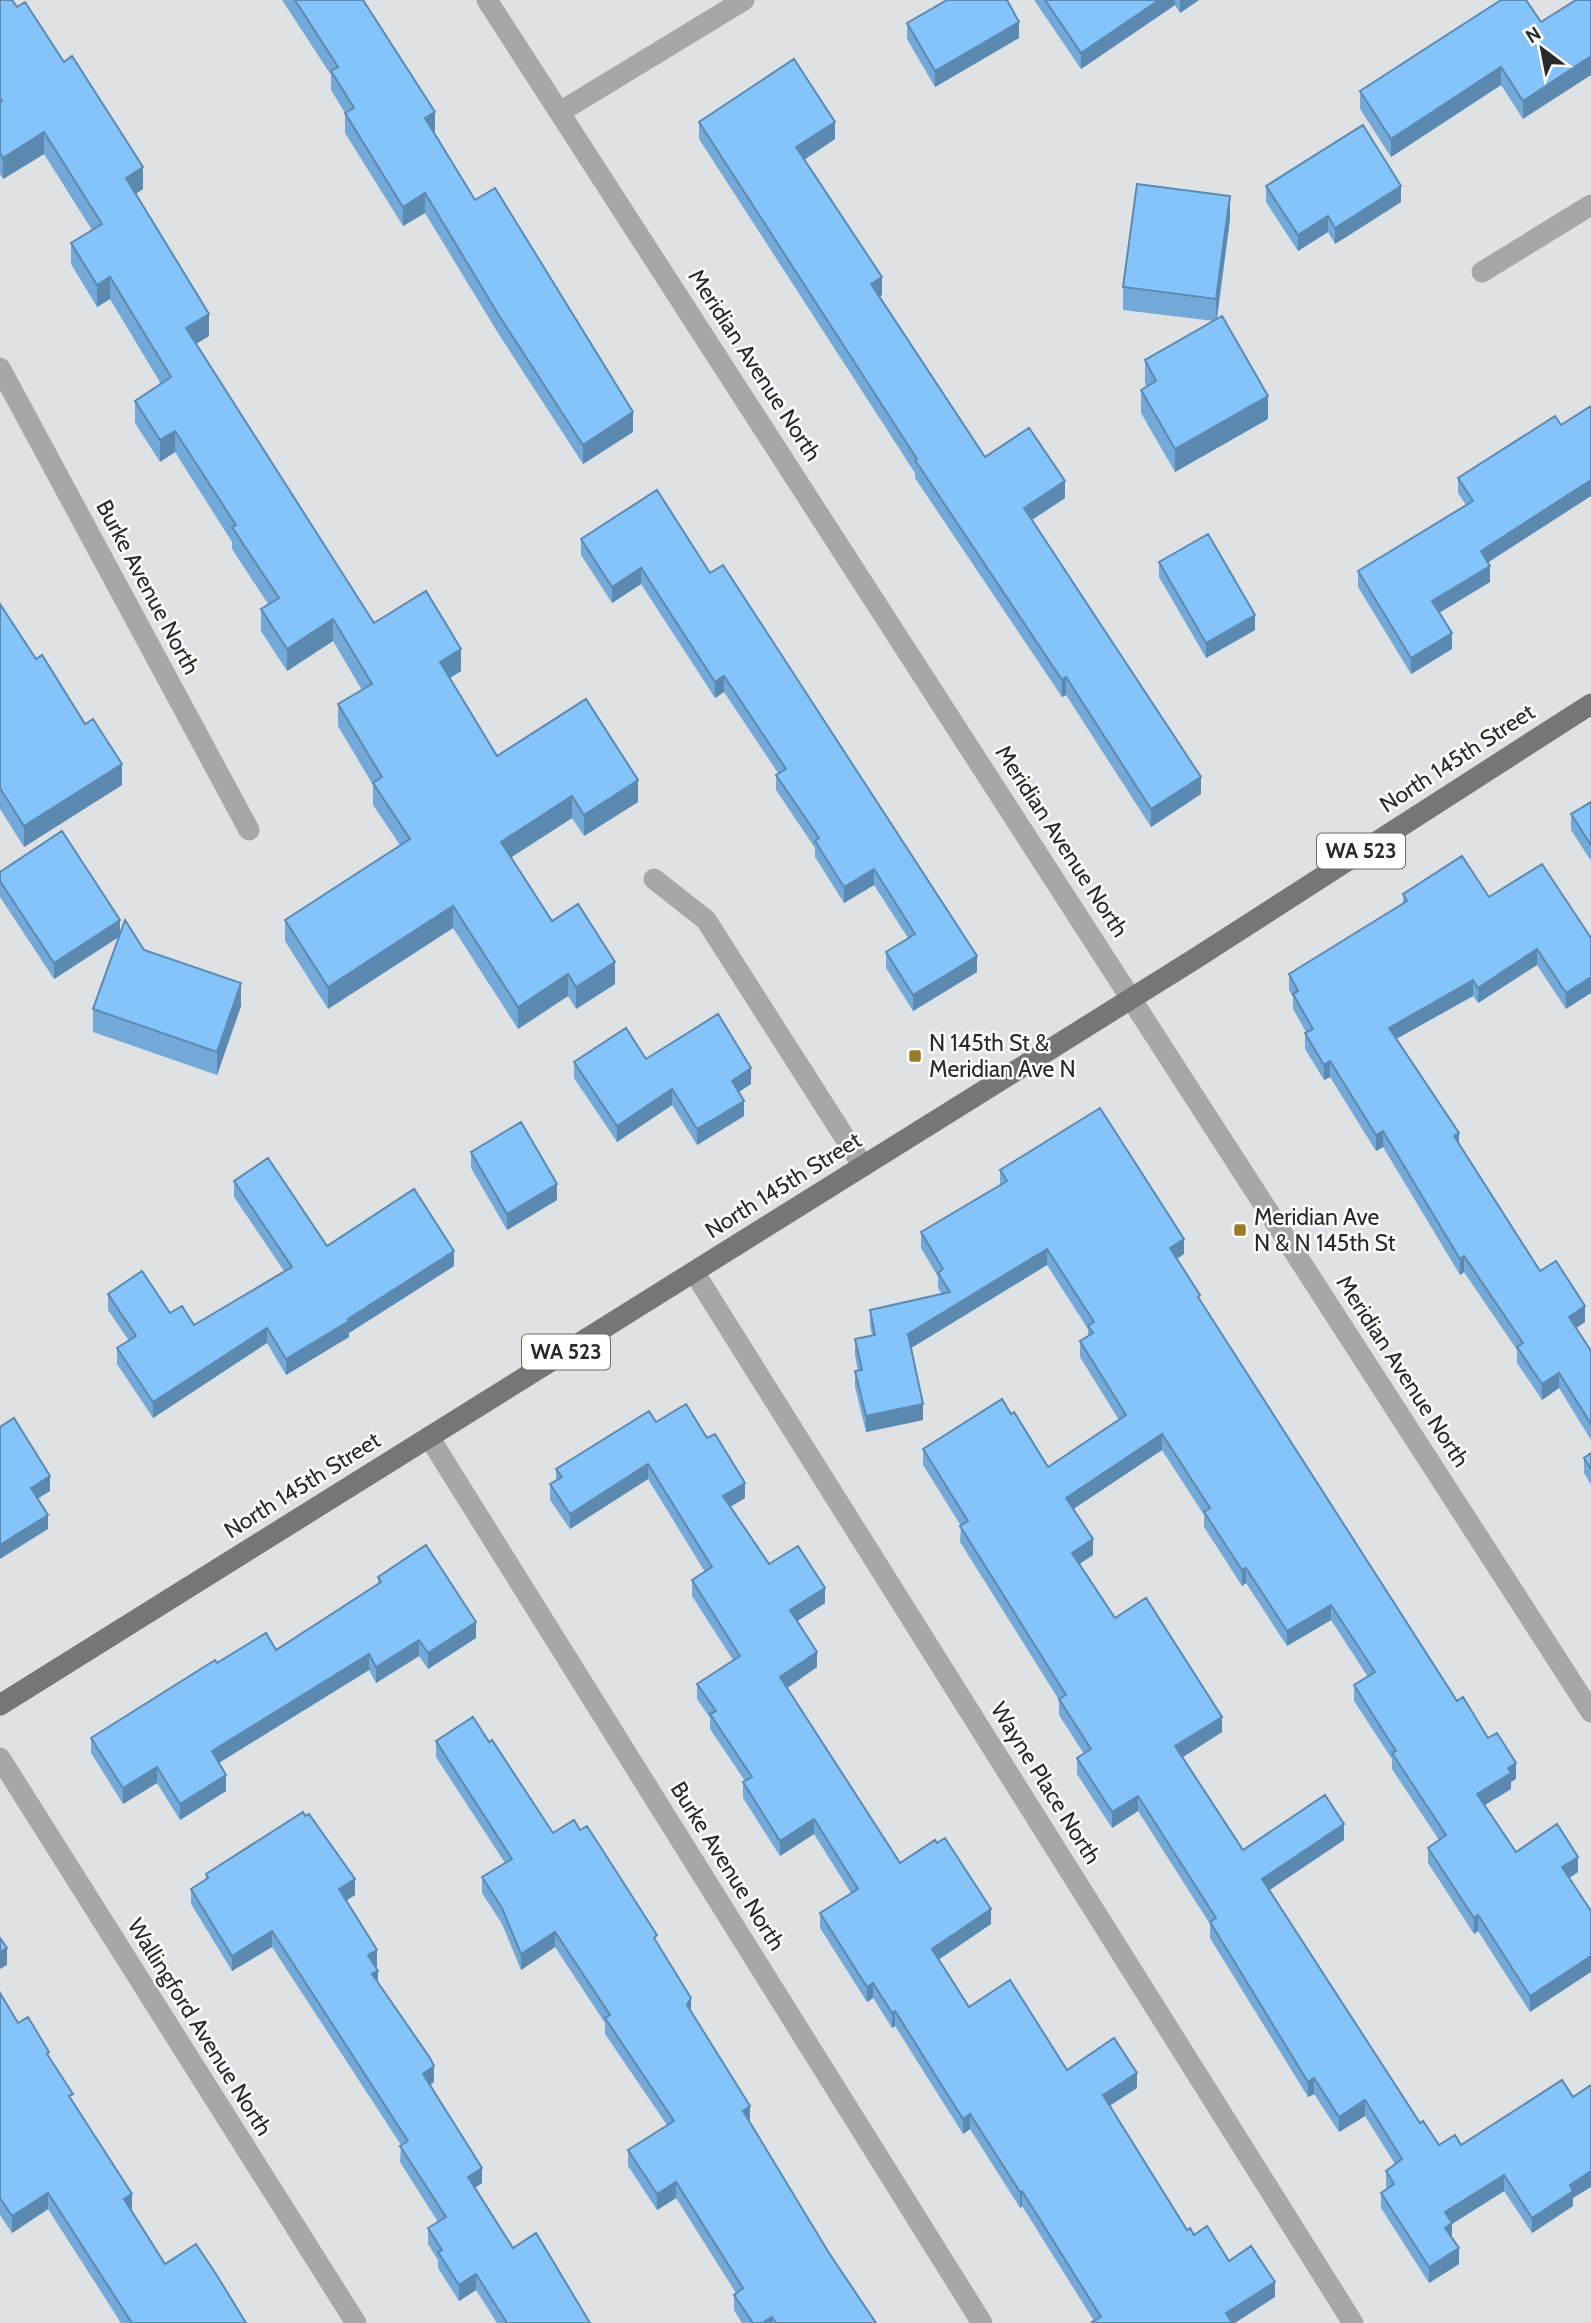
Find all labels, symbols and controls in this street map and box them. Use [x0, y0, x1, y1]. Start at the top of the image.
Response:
north arrow [1507, 14, 1577, 84]
text: N [1521, 22, 1545, 48]
street label: Meridian Avenue North [682, 264, 828, 466]
street label: Burke Avenue North [90, 495, 206, 679]
street label: North 145th Street [1374, 697, 1540, 818]
street label: Meridian Avenue North [989, 740, 1135, 942]
road number: WA 523 [1317, 834, 1405, 868]
place label: N 145th St & Meridian Ave N [929, 1029, 1076, 1083]
marker: N 145th St & Meridian Ave N [907, 1048, 923, 1064]
street label: North 145th Street [700, 1126, 866, 1244]
place label: Meridian Ave N & N 145th St [1254, 1203, 1396, 1257]
marker: Meridian Ave N & N 145th St [1232, 1222, 1248, 1238]
street label: Meridian Avenue North [1330, 1270, 1476, 1472]
road number: WA 523 [522, 1334, 610, 1370]
street label: North 145th Street [219, 1426, 385, 1544]
street label: Wayne Place North [985, 1697, 1107, 1869]
street label: Burke Avenue North [665, 1776, 791, 1956]
street label: Wallingford Avenue North [122, 1913, 278, 2141]

